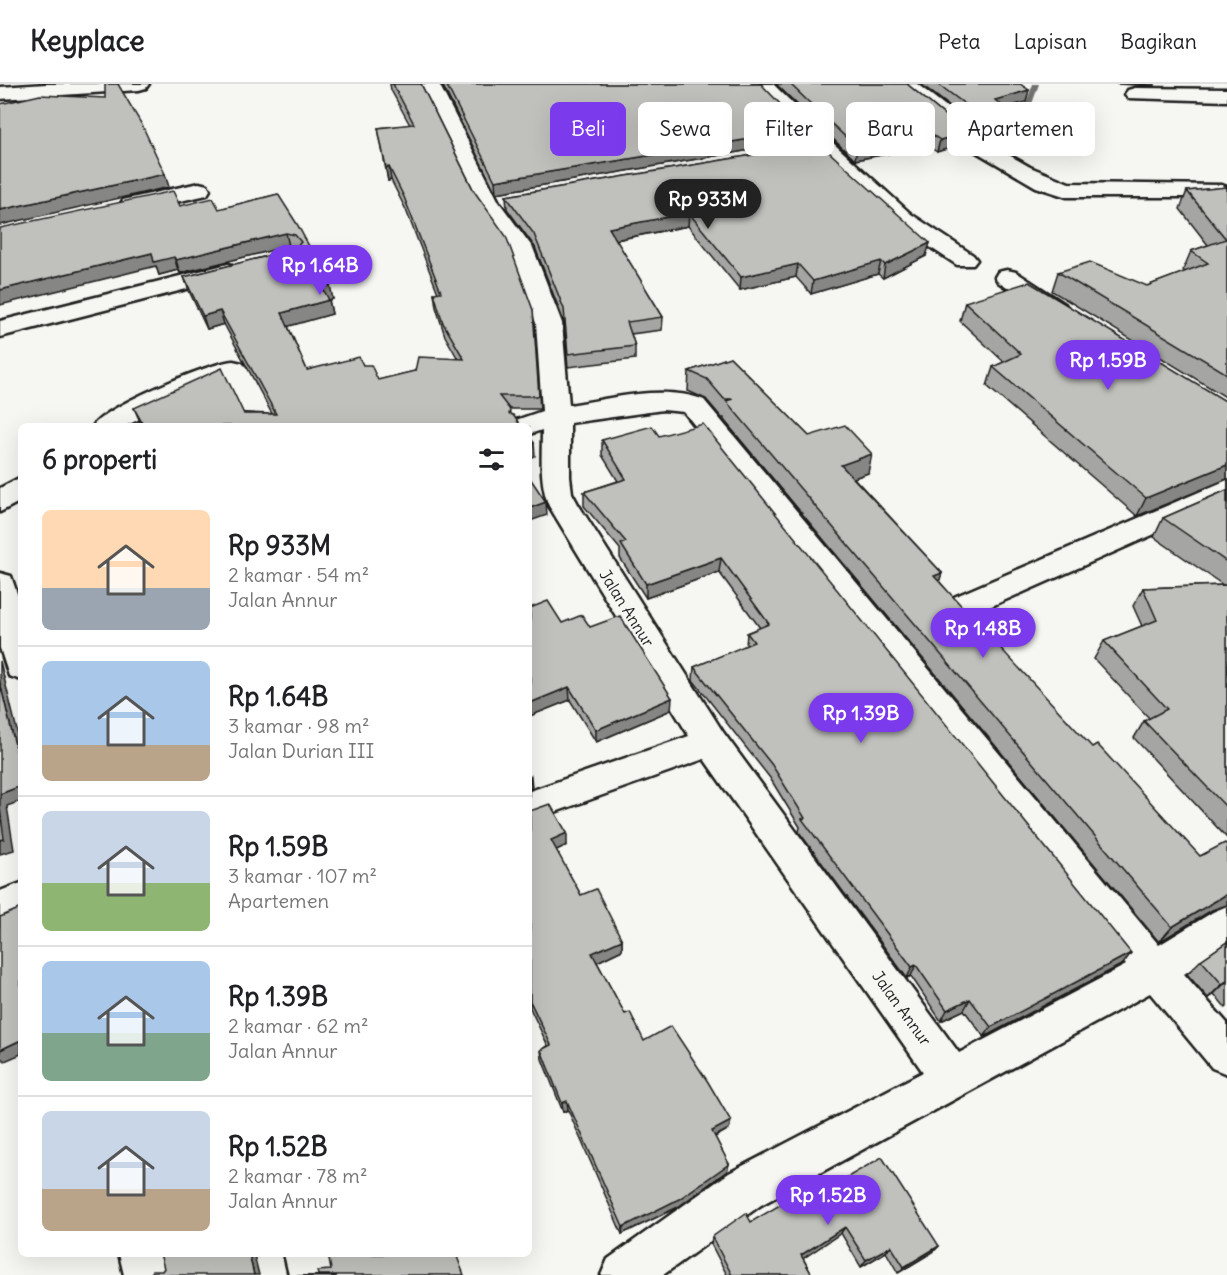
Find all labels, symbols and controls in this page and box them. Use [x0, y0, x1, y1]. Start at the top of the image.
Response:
text: Keyplace [30, 23, 145, 59]
text: Peta [938, 28, 981, 55]
text: Lapisan [1014, 28, 1087, 55]
text: Bagikan [1120, 28, 1197, 55]
chip: Beli [550, 102, 626, 156]
chip: Sewa [638, 102, 732, 156]
chip: Filter [744, 102, 834, 156]
chip: Baru [846, 102, 935, 156]
chip: Apartemen [947, 102, 1095, 156]
pin: Rp 933M [653, 179, 763, 230]
text: Rp 933M [668, 186, 748, 211]
pin: Rp 1.64B [258, 245, 382, 296]
text: Rp 1.64B [281, 252, 359, 277]
pin: Rp 1.59B [1046, 340, 1170, 391]
text: Rp 1.59B [1069, 347, 1147, 372]
text: 6 properti [42, 443, 157, 476]
icon: filters [475, 443, 508, 476]
text: Rp 933M [228, 529, 331, 562]
icon: home [90, 534, 162, 606]
text: 2 kamar · 54 m² [228, 562, 369, 587]
street label: Jalan Annur [595, 566, 659, 651]
text: Jalan Annur [228, 587, 338, 612]
pin: Rp 1.48B [921, 608, 1045, 659]
text: Rp 1.48B [945, 615, 1021, 640]
text: Rp 1.64B [228, 680, 328, 713]
icon: home [90, 685, 162, 757]
pin: Rp 1.39B [799, 693, 923, 744]
text: Rp 1.39B [823, 700, 899, 725]
text: 3 kamar · 98 m² [228, 713, 369, 738]
text: Jalan Durian III [228, 738, 374, 763]
text: Rp 1.59B [228, 830, 328, 863]
icon: home [90, 835, 162, 907]
text: 3 kamar · 107 m² [228, 863, 377, 888]
text: Apartemen [228, 888, 329, 913]
street label: Jalan Annur [868, 967, 936, 1050]
text: Rp 1.39B [228, 980, 328, 1013]
icon: home [90, 985, 162, 1057]
text: 2 kamar · 62 m² [228, 1013, 369, 1038]
text: Jalan Annur [228, 1038, 338, 1063]
text: Rp 1.52B [228, 1130, 327, 1163]
icon: home [90, 1135, 162, 1207]
text: 2 kamar · 78 m² [228, 1163, 367, 1188]
pin: Rp 1.52B [766, 1175, 890, 1226]
text: Rp 1.52B [790, 1182, 866, 1207]
text: Jalan Annur [228, 1188, 338, 1213]

